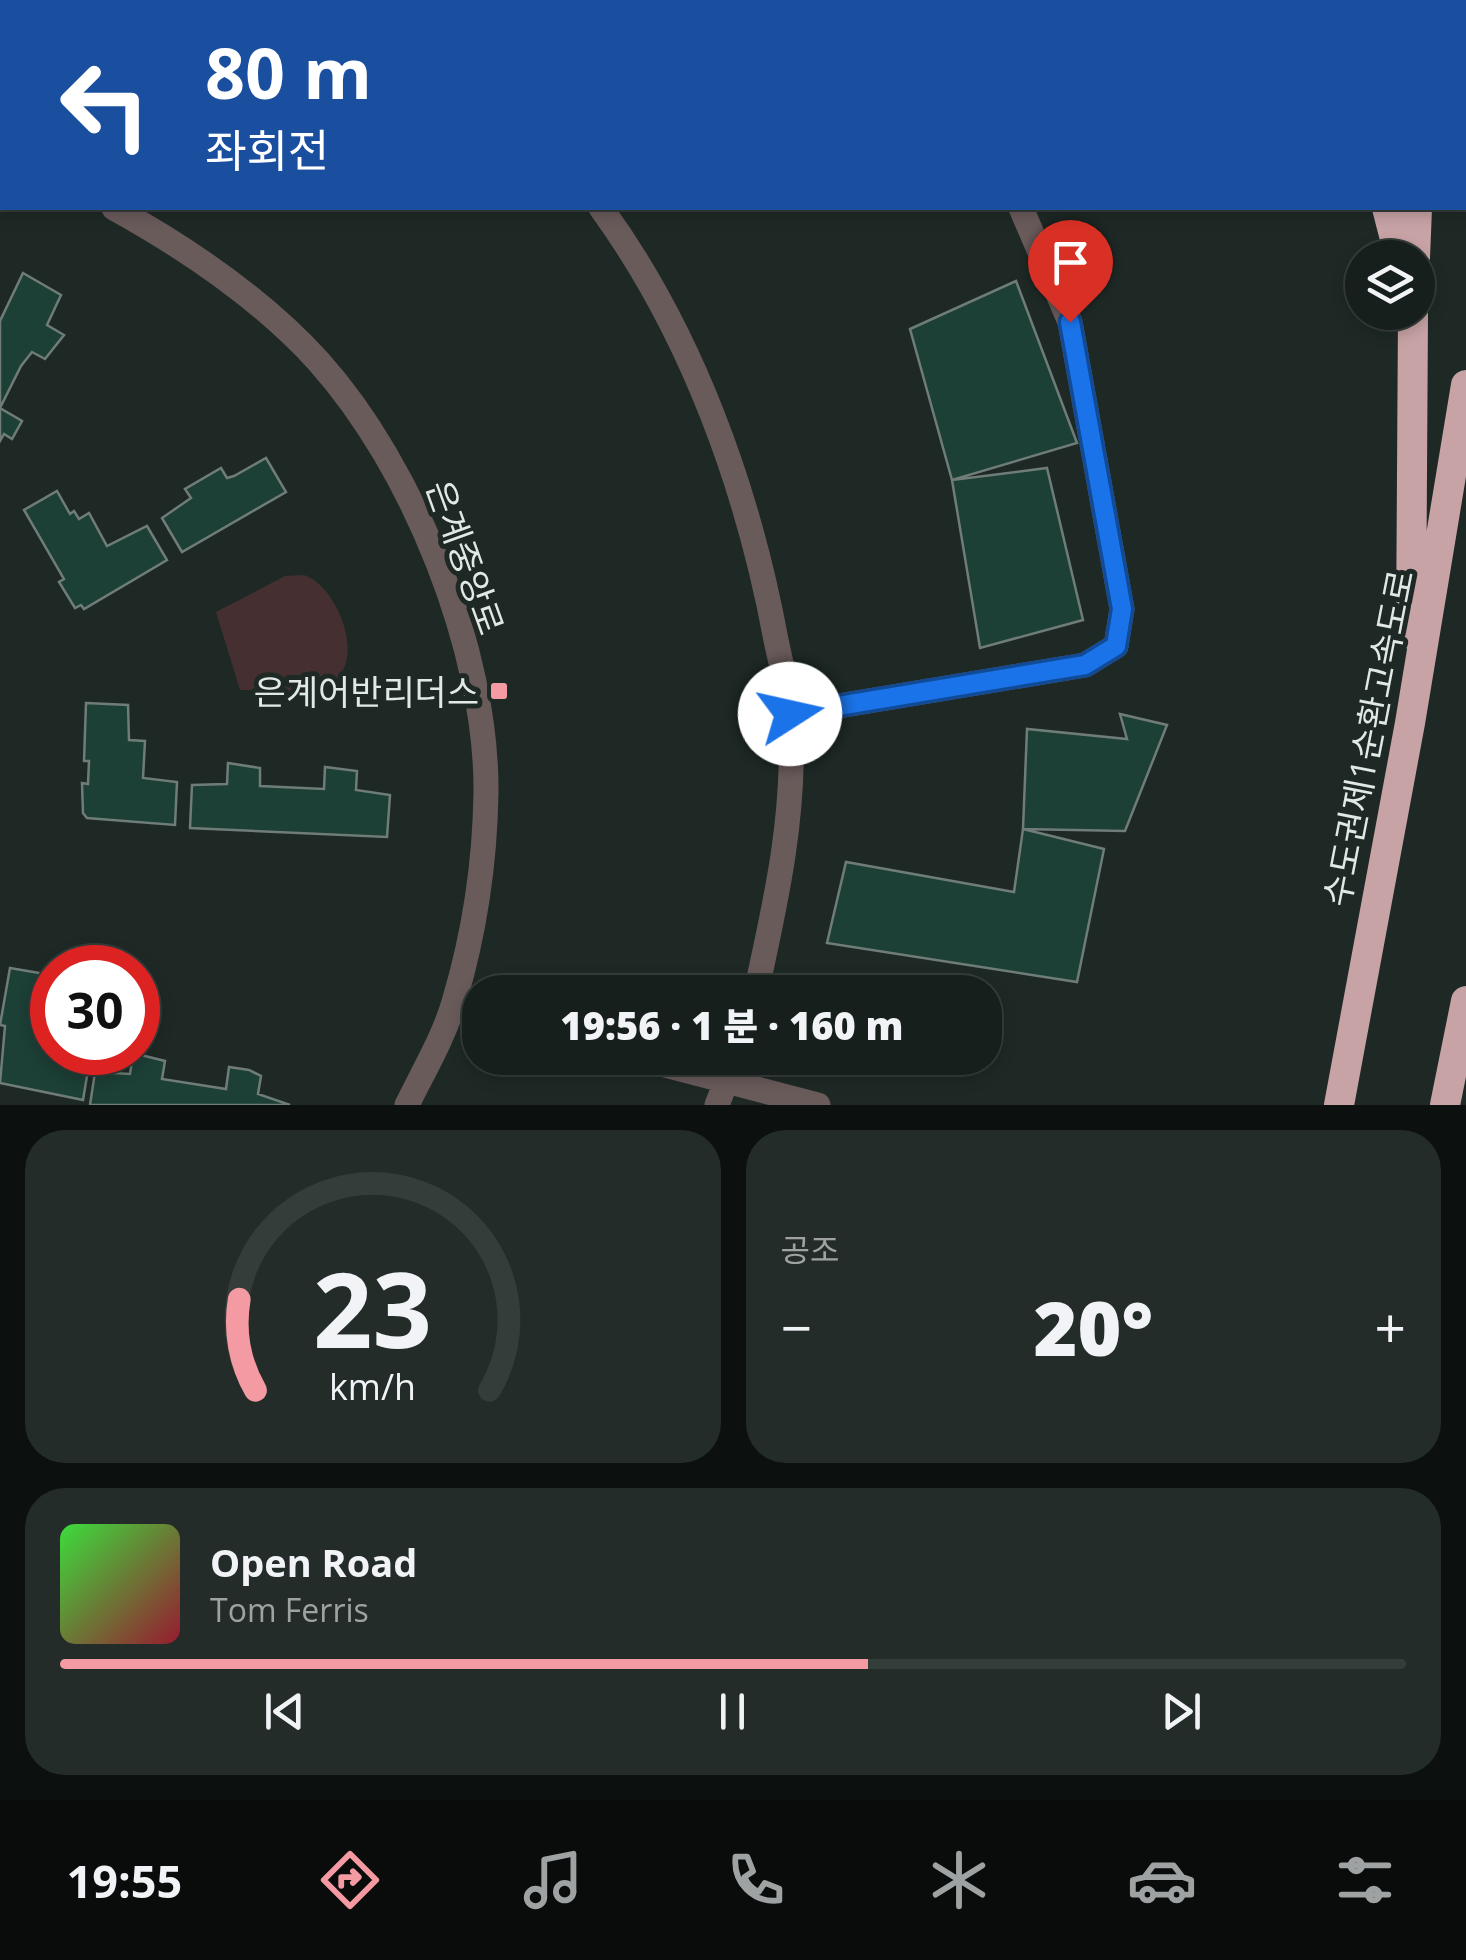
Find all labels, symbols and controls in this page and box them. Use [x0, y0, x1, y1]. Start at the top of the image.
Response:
text: 80 m [205, 24, 372, 120]
icon: left [40, 40, 170, 170]
text: 좌회전 [205, 119, 329, 180]
pin [1028, 220, 1113, 323]
icon: arrive [1043, 235, 1098, 290]
map controls [1345, 240, 1435, 330]
button: layers [1345, 240, 1435, 330]
street label: 은계중앙로 [416, 473, 516, 641]
street label: 수도권제1순환고속도로 [1312, 566, 1424, 910]
position arrow [738, 662, 842, 766]
place label: 은계어반리더스 [254, 668, 479, 715]
marker: 은계어반리더스 [488, 680, 510, 702]
speed limit sign: 30 [30, 945, 160, 1075]
text: 19:56 · 1 분 · 160 m [560, 999, 904, 1051]
text: 공조 [781, 1228, 839, 1271]
text: 23 [313, 1237, 432, 1378]
text: 20° [1033, 1276, 1153, 1378]
text: − [781, 1289, 812, 1364]
text: + [1375, 1289, 1406, 1364]
text: km/h [329, 1362, 416, 1410]
text: Open Road [210, 1536, 417, 1588]
text: Tom Ferris [210, 1588, 369, 1631]
icon: previous [257, 1684, 312, 1739]
icon: pause [705, 1684, 760, 1739]
icon: next [1154, 1684, 1209, 1739]
icon: directions [315, 1845, 385, 1915]
icon: music [518, 1845, 588, 1915]
icon: phone [721, 1845, 791, 1915]
icon: climate [924, 1845, 994, 1915]
icon: car [1127, 1845, 1197, 1915]
icon: filters [1330, 1845, 1400, 1915]
text: 19:55 [66, 1850, 182, 1911]

